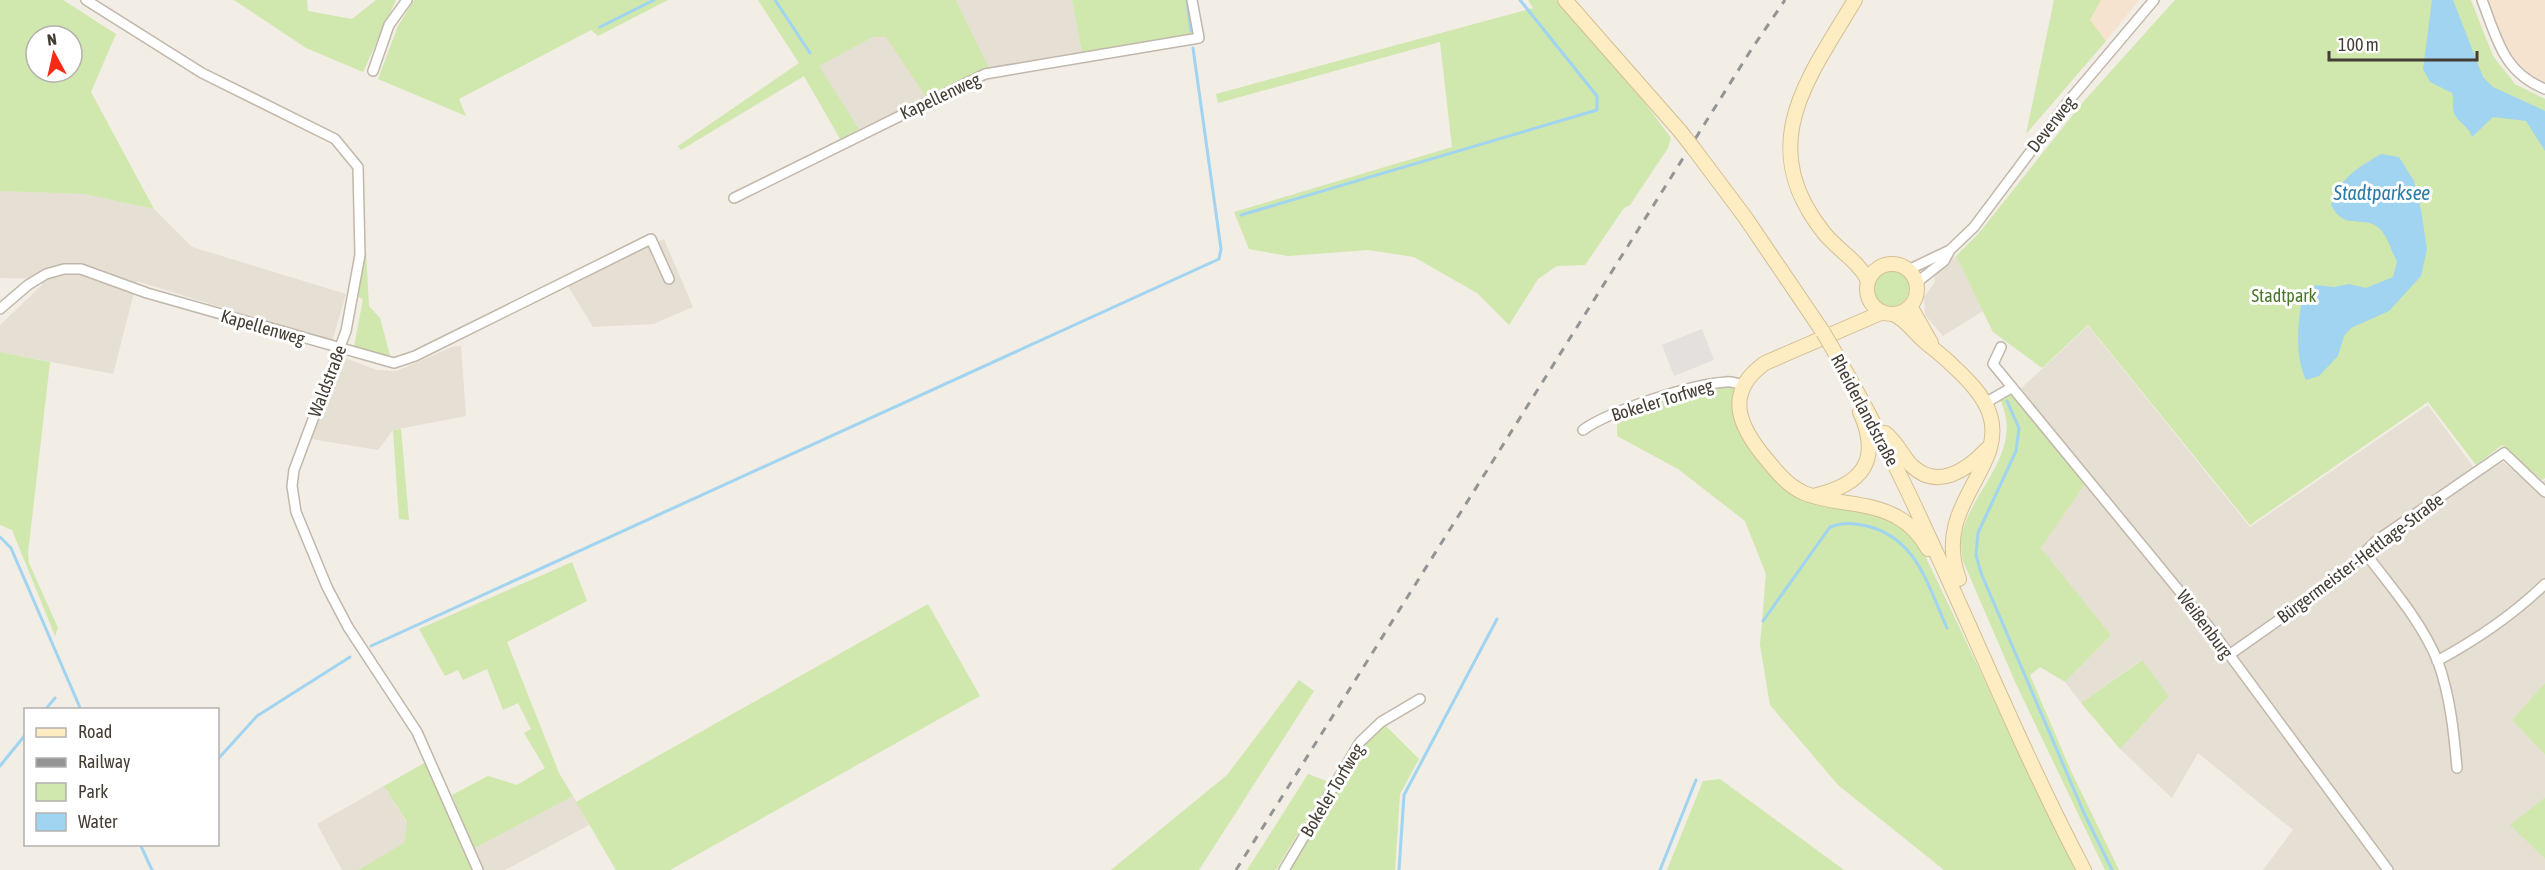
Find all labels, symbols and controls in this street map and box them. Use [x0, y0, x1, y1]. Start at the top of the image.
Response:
north arrow [24, 24, 84, 84]
scale bar [2329, 24, 2478, 62]
text: N [46, 30, 58, 49]
text: 100 m [2338, 34, 2379, 55]
street label: Kapellenweg [896, 68, 984, 124]
street label: Deverweg [2023, 92, 2080, 156]
water label: Stadtparksee [2333, 181, 2430, 204]
park label: Stadtpark [2252, 285, 2317, 306]
street label: Kapellenweg [219, 305, 308, 349]
street label: Waldstraße [304, 342, 350, 420]
street label: Rheiderlandstraße [1827, 350, 1903, 470]
street label: Bokeler Torfweg [1609, 375, 1716, 425]
street label: Bürgermeister-Hettlage-Straße [2273, 489, 2447, 627]
street label: Weißenburg [2173, 586, 2238, 662]
legend [24, 708, 219, 846]
text: Road [78, 721, 112, 742]
street label: Bokeler Torfweg [1296, 739, 1368, 840]
text: Railway [78, 751, 130, 772]
text: Park [78, 781, 108, 802]
text: Water [78, 811, 118, 832]

